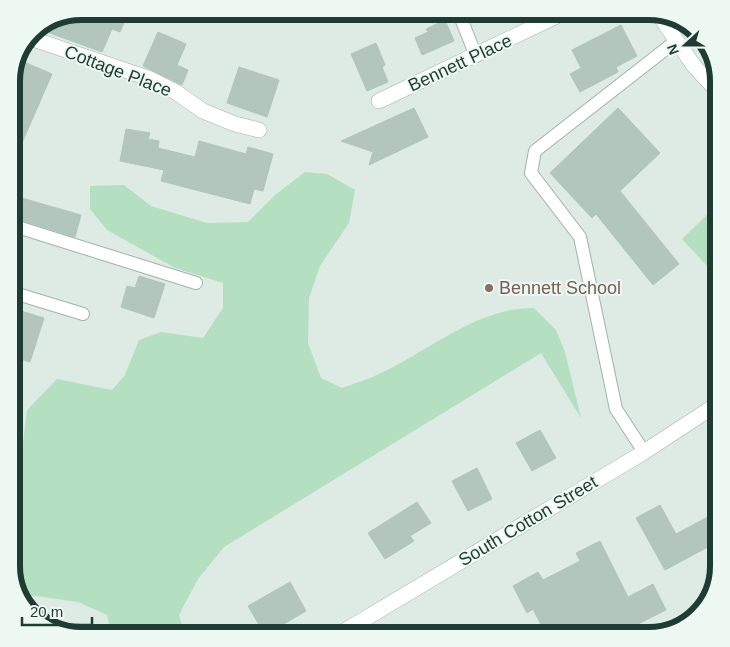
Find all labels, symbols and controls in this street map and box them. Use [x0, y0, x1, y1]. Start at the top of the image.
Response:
north arrow [660, 20, 710, 70]
street label: Bennett Place [405, 30, 515, 96]
street label: Cottage Place [62, 41, 174, 101]
text: N [664, 42, 682, 57]
place label: Bennett School [499, 278, 621, 298]
marker: Bennett School [483, 282, 495, 294]
street label: South Cotton Street [455, 472, 601, 570]
scale bar [22, 594, 92, 626]
text: 20 m [30, 603, 63, 620]

